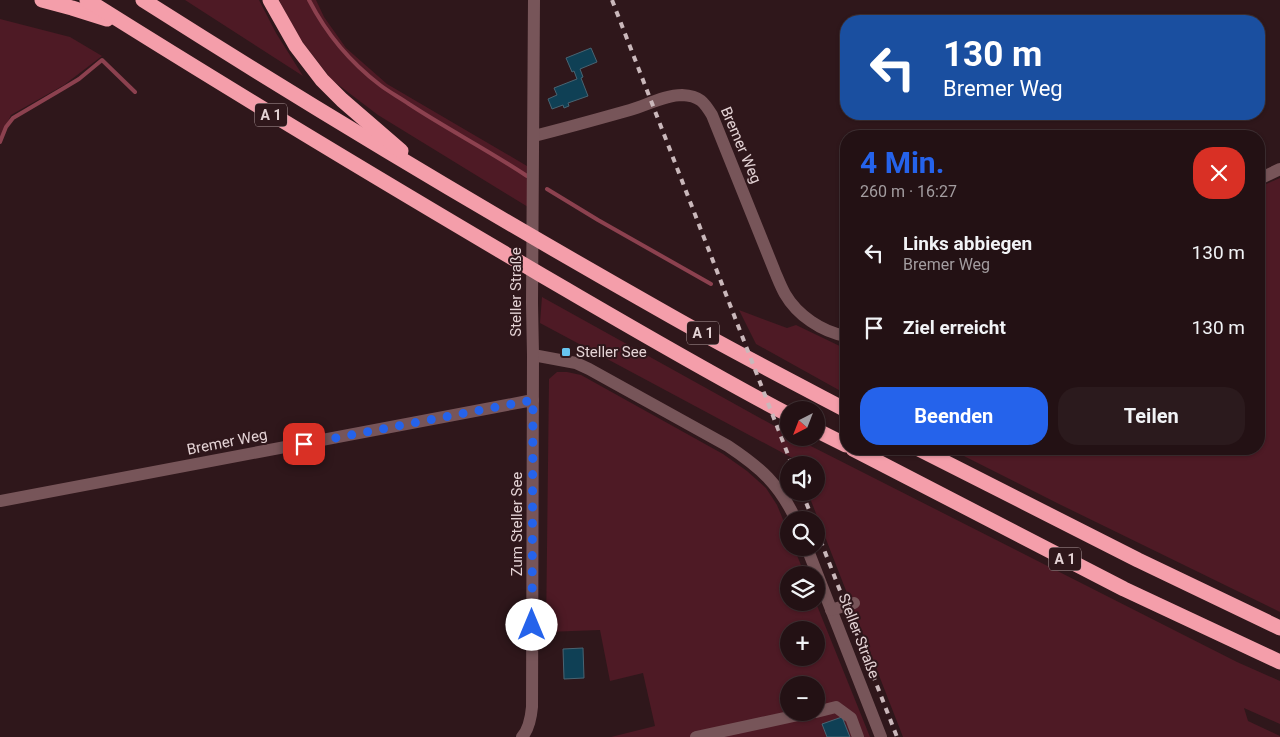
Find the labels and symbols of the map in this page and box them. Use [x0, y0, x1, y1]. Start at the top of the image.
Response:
road number: A 1 [255, 104, 287, 126]
street label: Bremer Weg [717, 104, 765, 186]
street label: Steller Straße [507, 247, 525, 337]
road number: A 1 [687, 322, 719, 344]
place label: Steller See [576, 343, 647, 361]
marker: Steller See [560, 346, 572, 358]
north arrow [780, 401, 825, 446]
pin [283, 423, 325, 465]
street label: Bremer Weg [185, 425, 269, 459]
street label: Zum Steller See [508, 472, 526, 576]
road number: A 1 [1049, 548, 1081, 570]
street label: Steller Straße [835, 591, 883, 681]
position arrow [505, 598, 557, 650]

